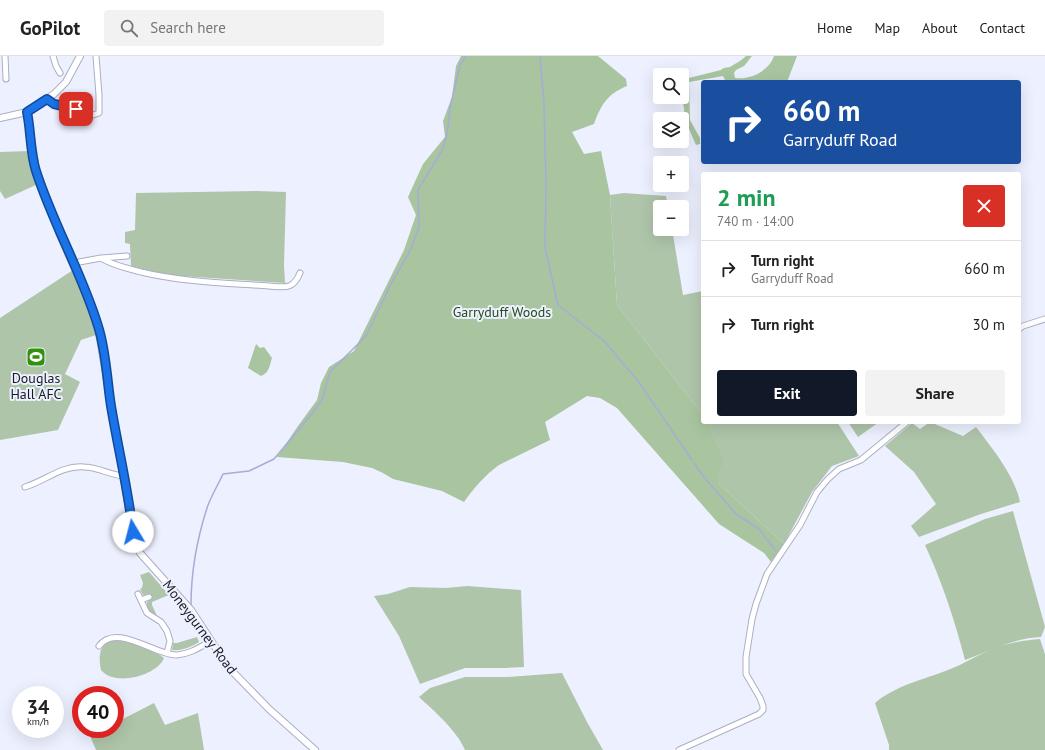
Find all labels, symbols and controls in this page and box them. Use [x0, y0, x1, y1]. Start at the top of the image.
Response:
search box [104, 10, 384, 46]
text: GoPilot [20, 16, 80, 40]
icon: search [118, 17, 140, 39]
text: Search here [150, 18, 226, 37]
text: Home [817, 19, 852, 37]
text: Map [874, 19, 900, 37]
text: About [922, 19, 958, 37]
text: Contact [980, 19, 1025, 37]
map controls [653, 68, 689, 236]
button: search [653, 68, 689, 104]
pin [59, 92, 93, 126]
text: 660 m [783, 92, 860, 129]
icon: right [717, 96, 769, 148]
icon: arrive [65, 98, 87, 120]
button: layers [653, 112, 689, 148]
text: Garryduff Road [783, 128, 897, 151]
button: + [653, 156, 689, 192]
text: 2 min [717, 182, 776, 213]
button: close [963, 185, 1005, 227]
button: − [653, 200, 689, 236]
text: 740 m · 14:00 [717, 213, 794, 230]
text: Turn right [751, 251, 814, 270]
icon: right [717, 258, 739, 280]
text: 660 m [964, 259, 1005, 278]
text: Garryduff Road [751, 270, 834, 287]
park label: Garryduff Woods [453, 303, 551, 321]
icon: right [717, 314, 739, 336]
text: Turn right [751, 315, 814, 334]
text: 30 m [972, 315, 1005, 334]
sports icon: Douglas Hall AFC [25, 346, 47, 368]
place label: Douglas Hall AFC [10, 369, 62, 403]
button: Exit [717, 370, 857, 416]
button: Share [865, 370, 1005, 416]
position arrow [112, 511, 154, 553]
street label: Moneygurney Road [159, 576, 241, 678]
speed limit sign: 40 [72, 686, 124, 738]
text: 34 [27, 694, 49, 720]
text: km/h [27, 715, 49, 728]

